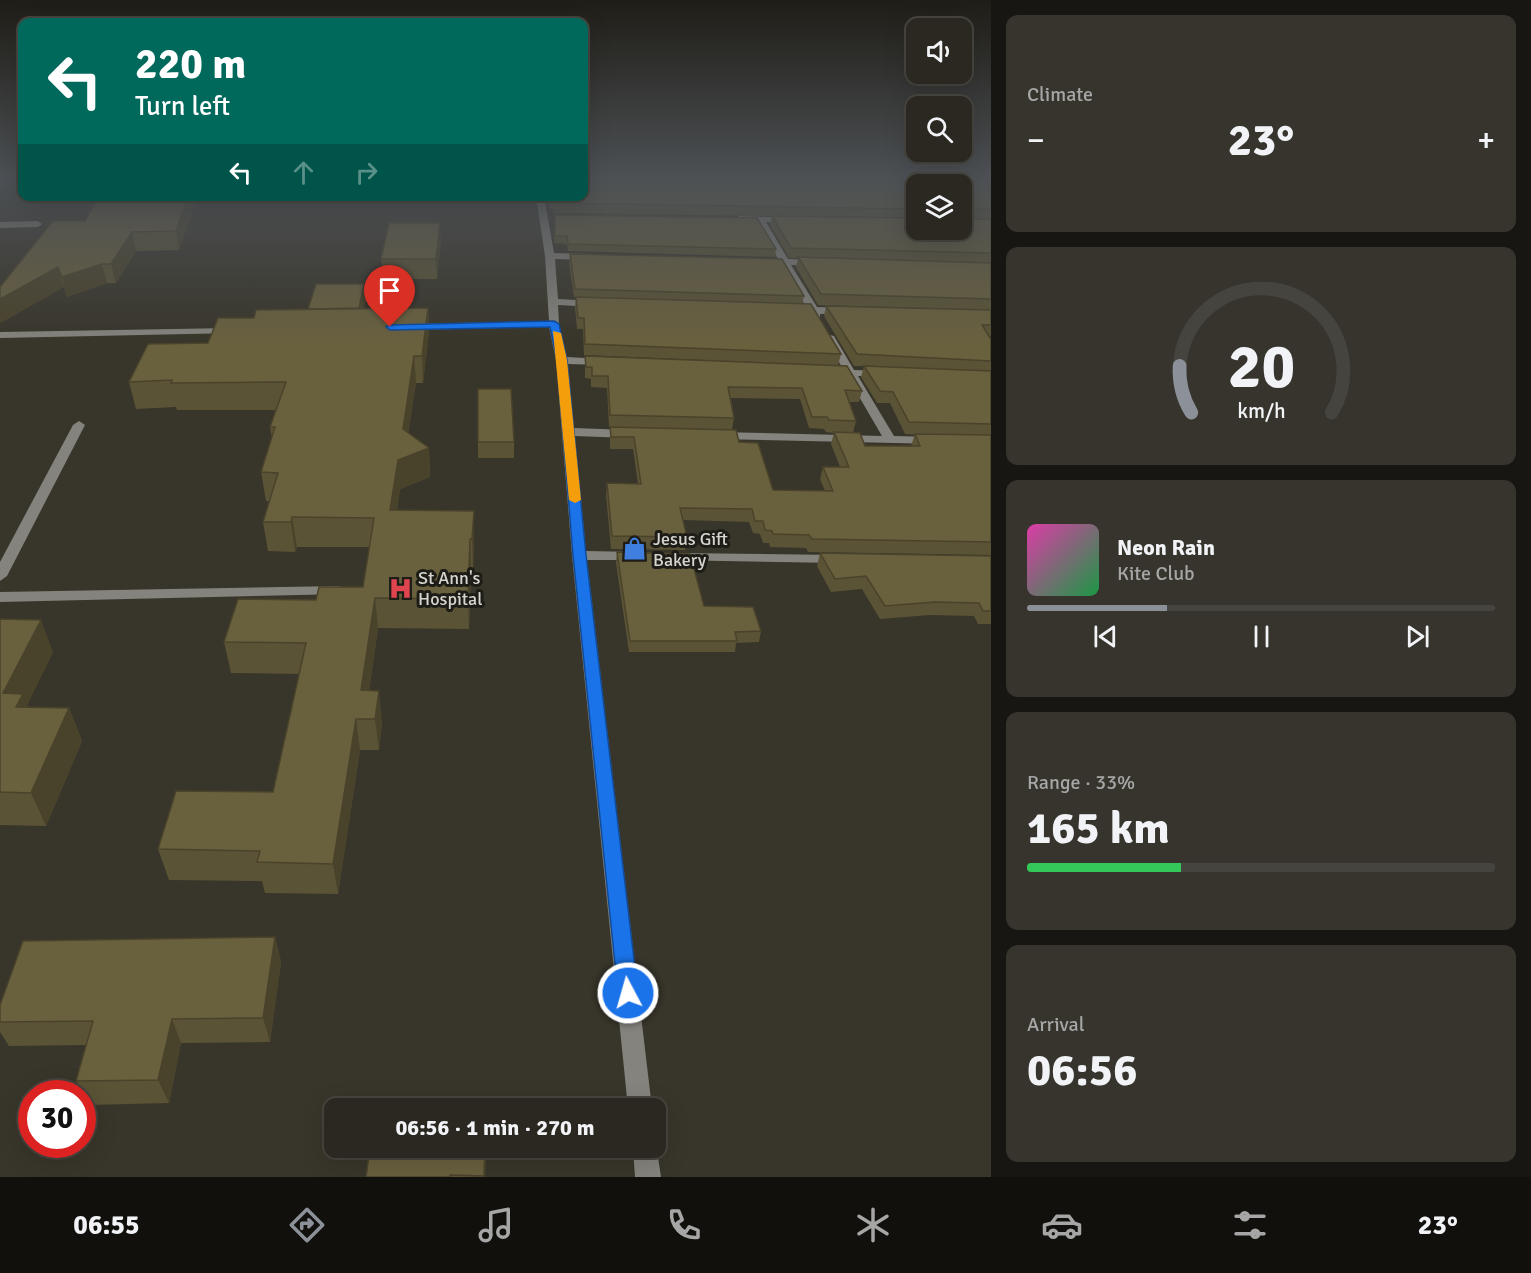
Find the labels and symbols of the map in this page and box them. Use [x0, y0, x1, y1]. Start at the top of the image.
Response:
pin [364, 265, 415, 327]
place label: Jesus Gift Bakery [653, 528, 728, 571]
shop icon: Jesus Gift Bakery [622, 536, 648, 562]
place label: St Ann's Hospital [418, 567, 482, 610]
hospital icon: St Ann's Hospital [387, 575, 413, 601]
position arrow [596, 961, 660, 1025]
speed limit sign: 30 [18, 1080, 96, 1158]

